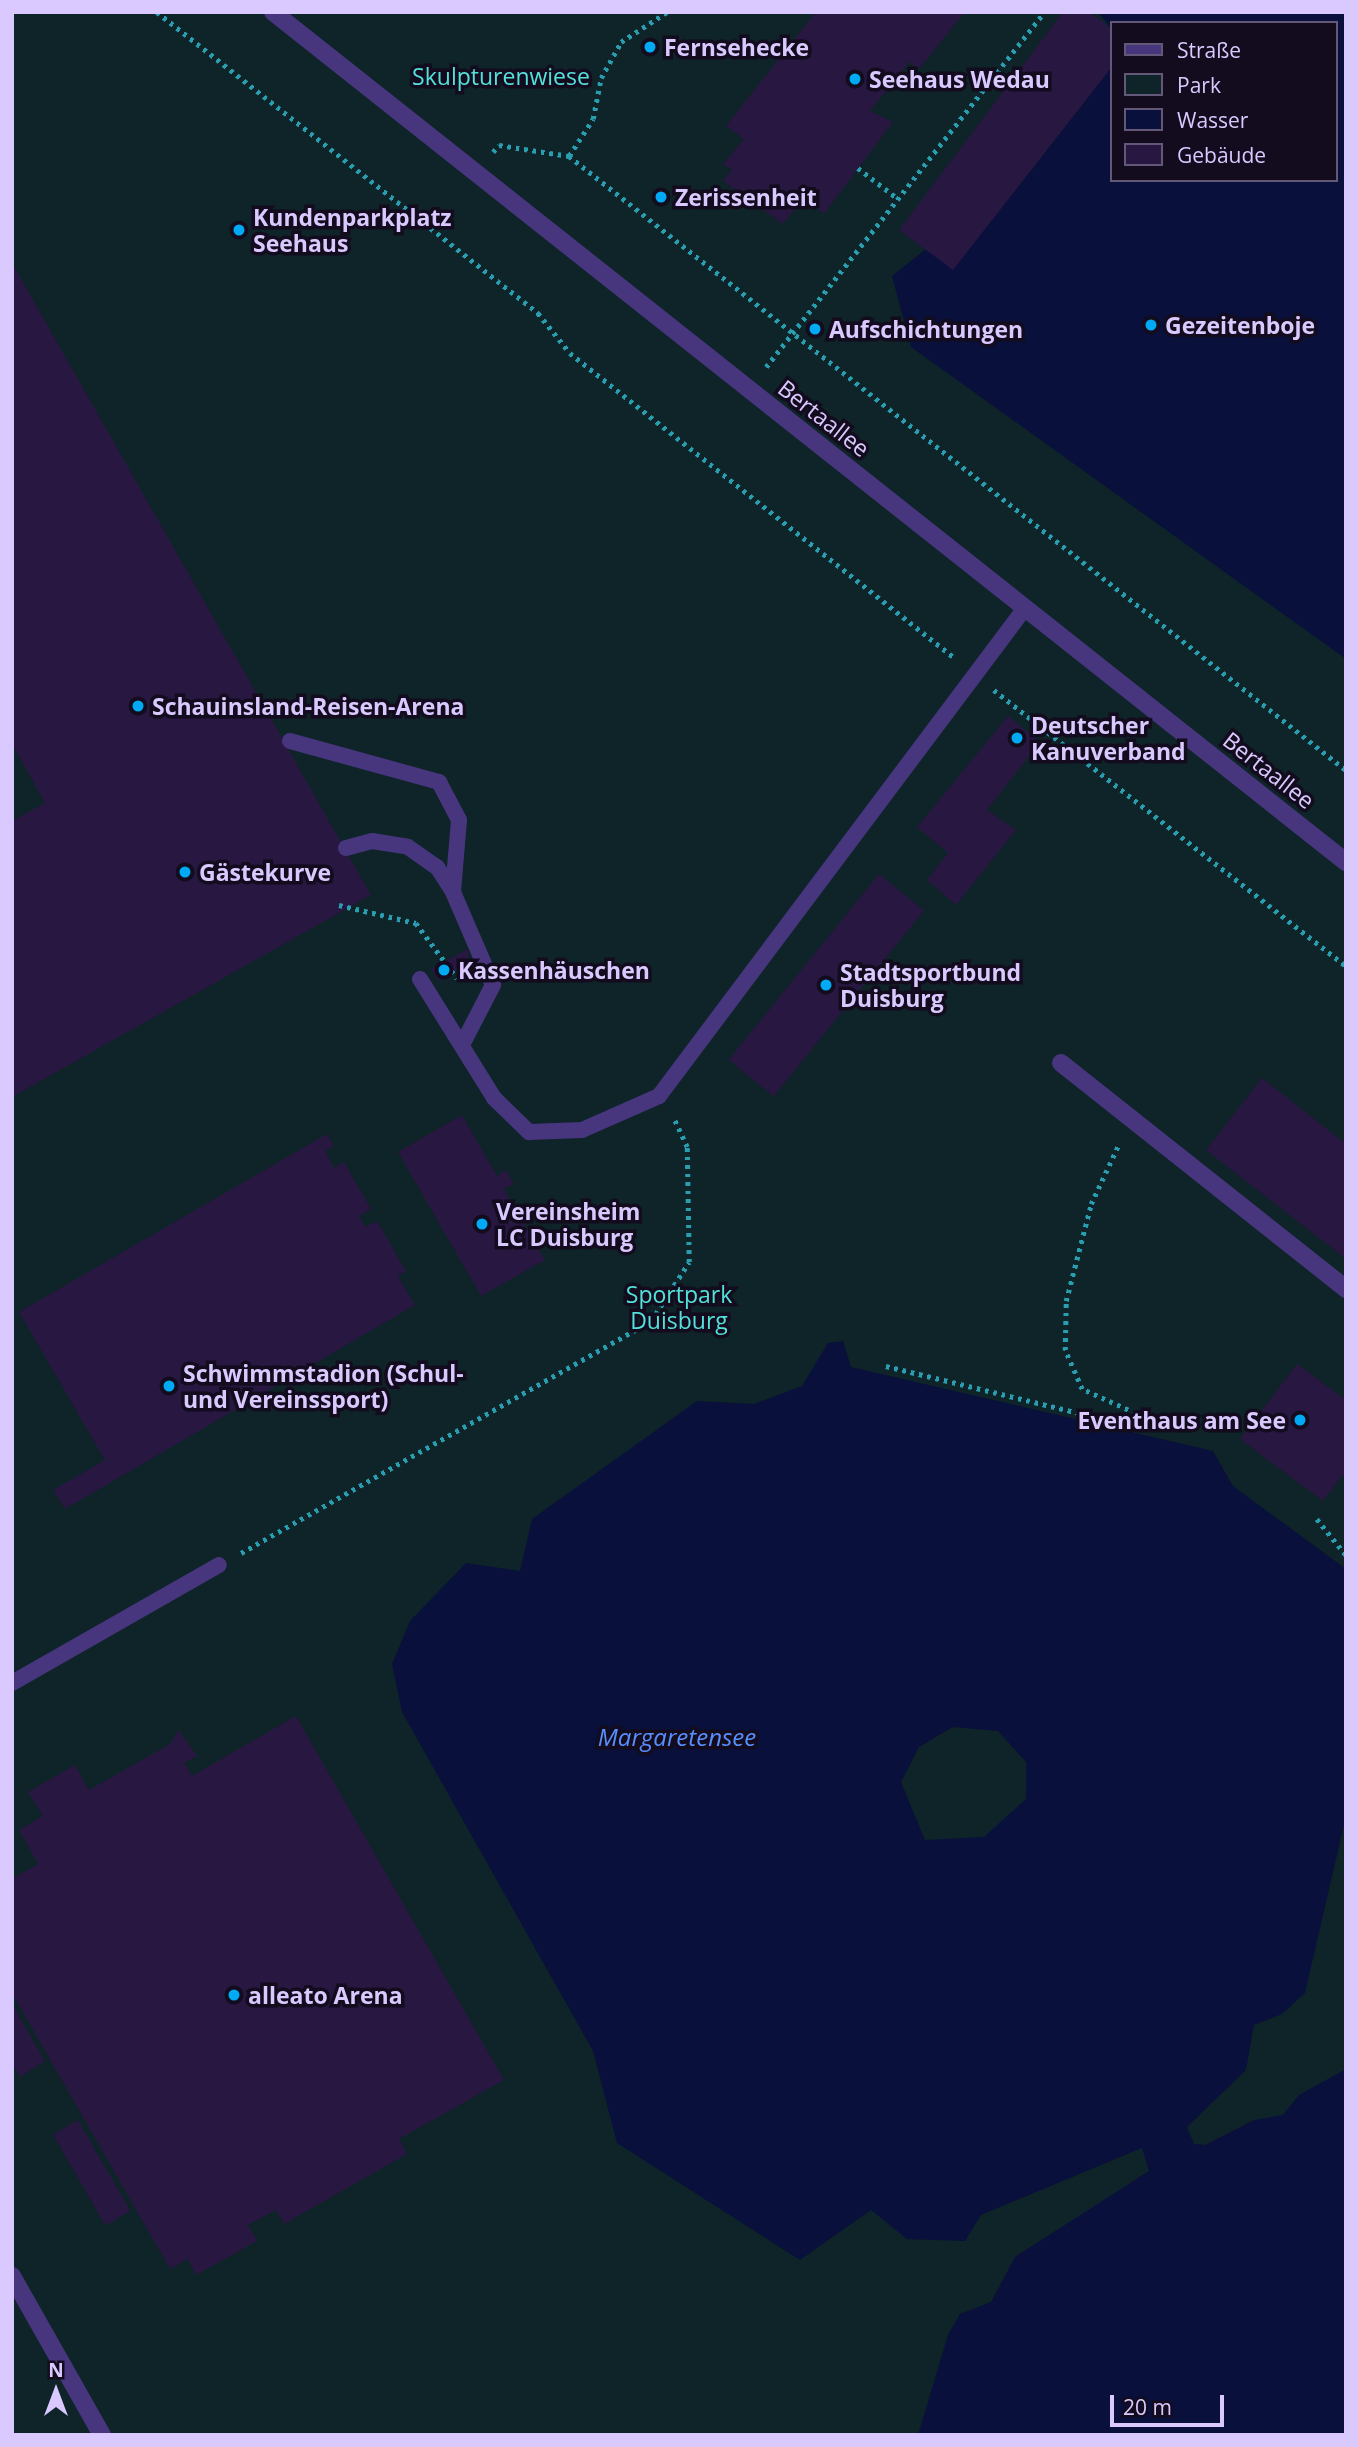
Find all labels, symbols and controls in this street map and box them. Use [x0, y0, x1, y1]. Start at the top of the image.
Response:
legend [1110, 21, 1337, 182]
place label: Fernsehecke [664, 33, 809, 61]
text: Straße [1177, 36, 1241, 64]
marker: Fernsehecke [642, 39, 658, 55]
park label: Skulpturenwiese [412, 62, 590, 90]
place label: Seehaus Wedau [869, 65, 1050, 93]
marker: Seehaus Wedau [847, 71, 863, 87]
text: Park [1177, 71, 1221, 99]
text: Wasser [1177, 106, 1248, 134]
text: Gebäude [1177, 141, 1266, 169]
place label: Zerissenheit [675, 183, 817, 211]
marker: Zerissenheit [653, 189, 669, 205]
place label: Kundenparkplatz Seehaus [253, 203, 452, 257]
marker: Kundenparkplatz Seehaus [231, 222, 247, 238]
place label: Gezeitenboje [1165, 311, 1315, 339]
place label: Aufschichtungen [829, 315, 1023, 343]
marker: Gezeitenboje [1143, 317, 1159, 333]
marker: Aufschichtungen [807, 321, 823, 337]
street label: Bertaallee [773, 374, 875, 462]
place label: Schauinsland-Reisen-Arena [152, 692, 464, 720]
marker: Schauinsland-Reisen-Arena [130, 698, 146, 714]
place label: Deutscher Kanuverband [1031, 711, 1186, 765]
street label: Bertaallee [1218, 726, 1320, 814]
marker: Deutscher Kanuverband [1009, 730, 1025, 746]
place label: Gästekurve [199, 858, 331, 886]
marker: Gästekurve [177, 864, 193, 880]
place label: Kassenhäuschen [458, 956, 650, 984]
place label: Stadtsportbund Duisburg [840, 958, 1021, 1012]
marker: Kassenhäuschen [436, 962, 452, 978]
marker: Stadtsportbund Duisburg [818, 977, 834, 993]
place label: Vereinsheim LC Duisburg [496, 1197, 640, 1251]
marker: Vereinsheim LC Duisburg [474, 1216, 490, 1232]
park label: Sportpark Duisburg [626, 1280, 732, 1334]
place label: Schwimmstadion (Schul- und Vereinssport) [183, 1359, 464, 1413]
marker: Schwimmstadion (Schul- und Vereinssport) [161, 1378, 177, 1394]
place label: Eventhaus am See [1078, 1406, 1286, 1434]
marker: Eventhaus am See [1292, 1412, 1308, 1428]
water label: Margaretensee [598, 1723, 756, 1751]
place label: alleato Arena [248, 1981, 403, 2009]
marker: alleato Arena [226, 1987, 242, 2003]
north arrow [21, 2356, 91, 2426]
text: N [48, 2357, 64, 2383]
scale bar [1113, 2380, 1227, 2424]
text: 20 m [1123, 2393, 1172, 2421]

